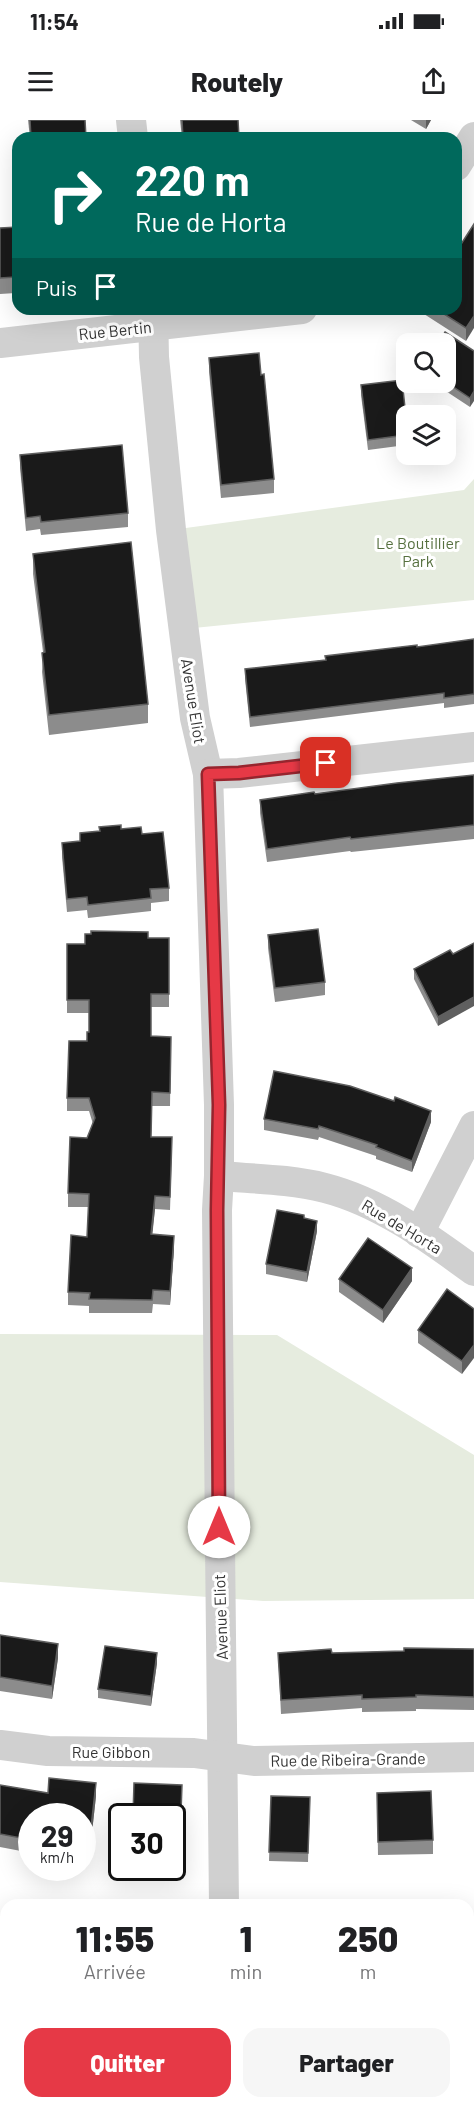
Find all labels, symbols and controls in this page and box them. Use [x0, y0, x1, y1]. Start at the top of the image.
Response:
text: 11:54 [30, 8, 79, 34]
icon: menu [24, 65, 57, 98]
text: Routely [191, 65, 283, 97]
icon: share [417, 65, 450, 98]
text: 220 m [135, 154, 249, 204]
icon: right [36, 156, 114, 234]
text: Rue de Horta [135, 205, 287, 237]
icon: arrive [89, 270, 122, 303]
text: Puis [36, 274, 77, 300]
street label: Rue Bertin [78, 317, 152, 343]
map controls [396, 333, 456, 465]
button: search [396, 333, 456, 393]
button: layers [396, 405, 456, 465]
park label: Le Boutillier Park [376, 533, 460, 570]
street label: Avenue Eliot [178, 657, 210, 745]
pin [300, 737, 351, 788]
icon: arrive [309, 746, 342, 779]
street label: Rue de Horta [359, 1195, 445, 1257]
position arrow [187, 1495, 251, 1559]
street label: Avenue Eliot [209, 1574, 231, 1660]
street label: Rue Gibbon [72, 1742, 150, 1761]
street label: Rue de Ribeira-Grande [270, 1748, 426, 1770]
speed limit sign: 30 [108, 1803, 186, 1881]
text: 29 [41, 1817, 73, 1853]
text: km/h [40, 1848, 74, 1866]
text: 11:55 [76, 1916, 154, 1959]
text: 1 [240, 1916, 252, 1959]
text: 250 [338, 1916, 398, 1959]
text: Arrivée [84, 1959, 146, 1983]
text: min [230, 1959, 262, 1983]
text: m [360, 1959, 376, 1983]
button: Quitter [24, 2028, 231, 2097]
button: Partager [243, 2028, 450, 2097]

